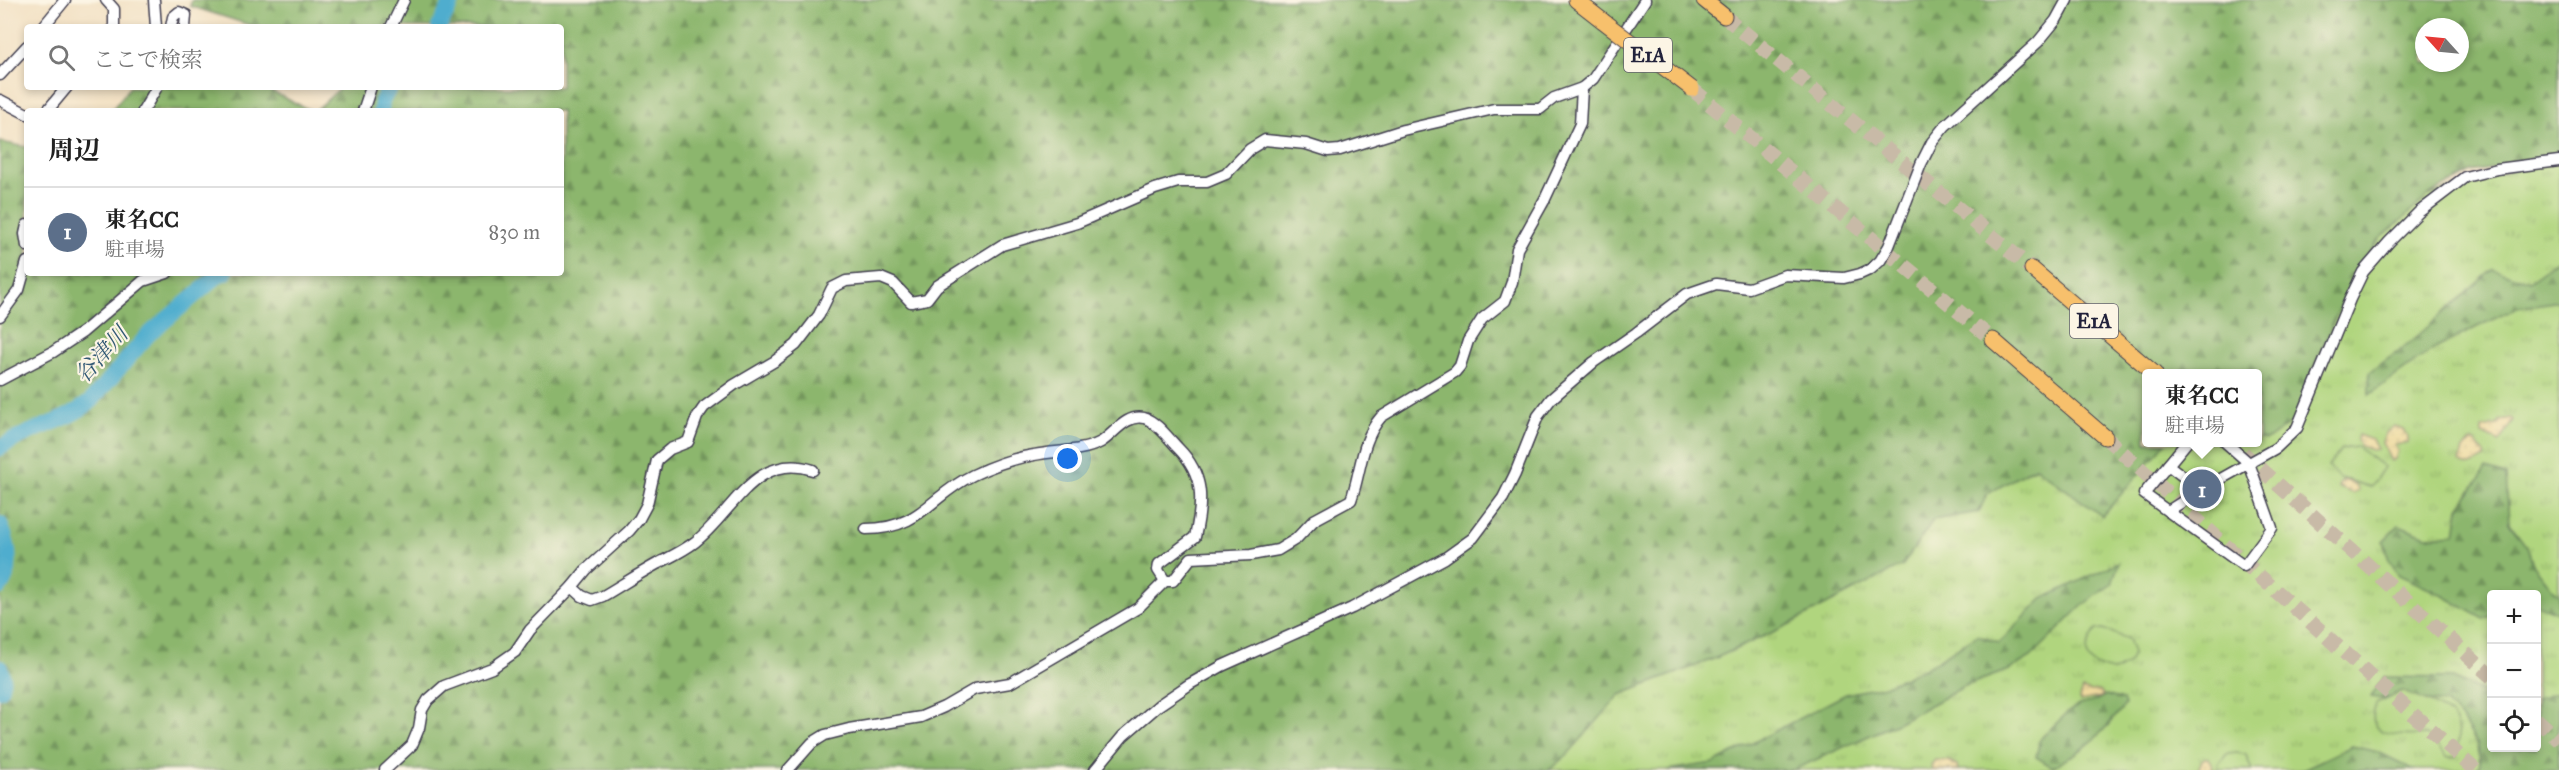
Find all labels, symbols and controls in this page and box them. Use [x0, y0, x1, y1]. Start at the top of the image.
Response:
north arrow [2415, 18, 2469, 72]
search box [24, 24, 564, 90]
road number: E1A [1624, 38, 1672, 72]
icon: search [45, 41, 78, 74]
text: ここで検索 [93, 46, 203, 73]
text: 周辺 [48, 134, 100, 166]
text: 東名CC [105, 206, 179, 233]
text: 1 [64, 220, 71, 244]
text: 830 m [489, 220, 540, 244]
text: 駐車場 [105, 237, 165, 261]
road number: E1A [2070, 304, 2118, 338]
water label: 谷津川 [69, 319, 135, 388]
popup [2142, 369, 2262, 447]
text: 東名CC [2165, 382, 2239, 409]
text: 駐車場 [2165, 413, 2225, 437]
your location [1053, 444, 1082, 473]
pin: 1 [2182, 466, 2222, 512]
map controls [2487, 590, 2541, 752]
button: + [2487, 590, 2541, 644]
button: − [2487, 644, 2541, 698]
button: locate [2487, 698, 2541, 752]

